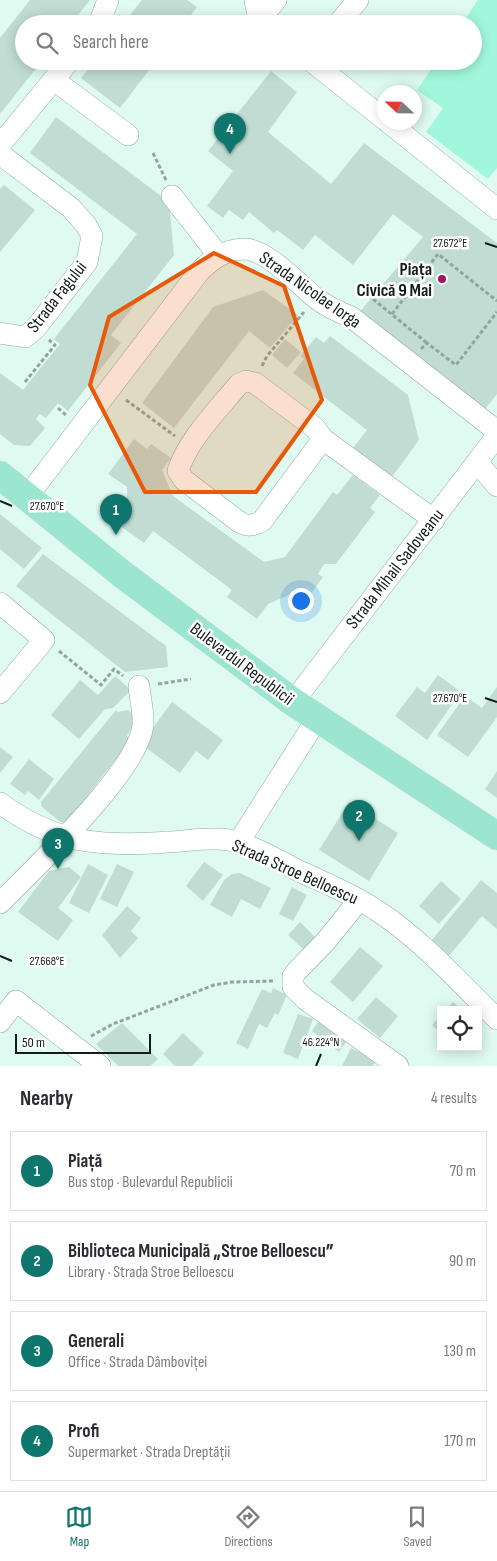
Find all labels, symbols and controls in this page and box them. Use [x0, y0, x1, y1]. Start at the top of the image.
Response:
search box [15, 15, 482, 70]
icon: search [33, 29, 61, 57]
text: Search here [73, 31, 149, 54]
north arrow [377, 85, 422, 130]
pin: 4 [214, 113, 246, 154]
text: 27.672°E [433, 236, 467, 251]
street label: Strada Nicolae Iorga [255, 247, 365, 333]
street label: Strada Fagului [23, 257, 91, 337]
place label: Piața Civică 9 Mai [357, 259, 432, 301]
marker: Piața Civică 9 Mai [436, 273, 448, 285]
pin: 1 [100, 494, 132, 535]
text: 27.670°E [30, 499, 64, 514]
street label: Strada Mihail Sadoveanu [342, 505, 448, 633]
your location [288, 588, 314, 614]
street label: Bulevardul Republicii [186, 618, 298, 710]
text: 27.670°E [433, 691, 467, 706]
pin: 2 [343, 800, 375, 841]
pin: 3 [42, 828, 74, 869]
street label: Strada Stroe Belloescu [229, 835, 361, 909]
text: 27.668°E [30, 954, 64, 969]
map controls [437, 1006, 482, 1051]
button: locate [437, 1006, 482, 1051]
scale bar [15, 1031, 151, 1054]
text: 50 m [22, 1034, 45, 1051]
text: 46.224°N [303, 1035, 339, 1050]
text: Nearby [20, 1086, 73, 1111]
text: 4 results [431, 1089, 477, 1108]
text: Piață [68, 1150, 102, 1173]
text: 1 [34, 1162, 40, 1181]
text: 70 m [450, 1162, 476, 1181]
text: Bus stop · Bulevardul Republicii [68, 1173, 233, 1192]
text: Biblioteca Municipală „Stroe Belloescu” [68, 1240, 334, 1263]
text: 2 [33, 1252, 41, 1271]
text: 90 m [449, 1252, 476, 1271]
text: Library · Strada Stroe Belloescu [68, 1263, 234, 1282]
text: Generali [68, 1330, 124, 1353]
text: 3 [33, 1342, 41, 1361]
text: 130 m [444, 1342, 476, 1361]
text: Office · Strada Dâmboviței [68, 1353, 207, 1372]
text: Profi [68, 1420, 99, 1443]
text: 4 [33, 1432, 41, 1451]
text: 170 m [444, 1432, 476, 1451]
text: Supermarket · Strada Dreptății [68, 1443, 230, 1462]
tab: Map [65, 1503, 93, 1550]
tab: Directions [224, 1503, 273, 1550]
tab: Saved [403, 1503, 432, 1550]

